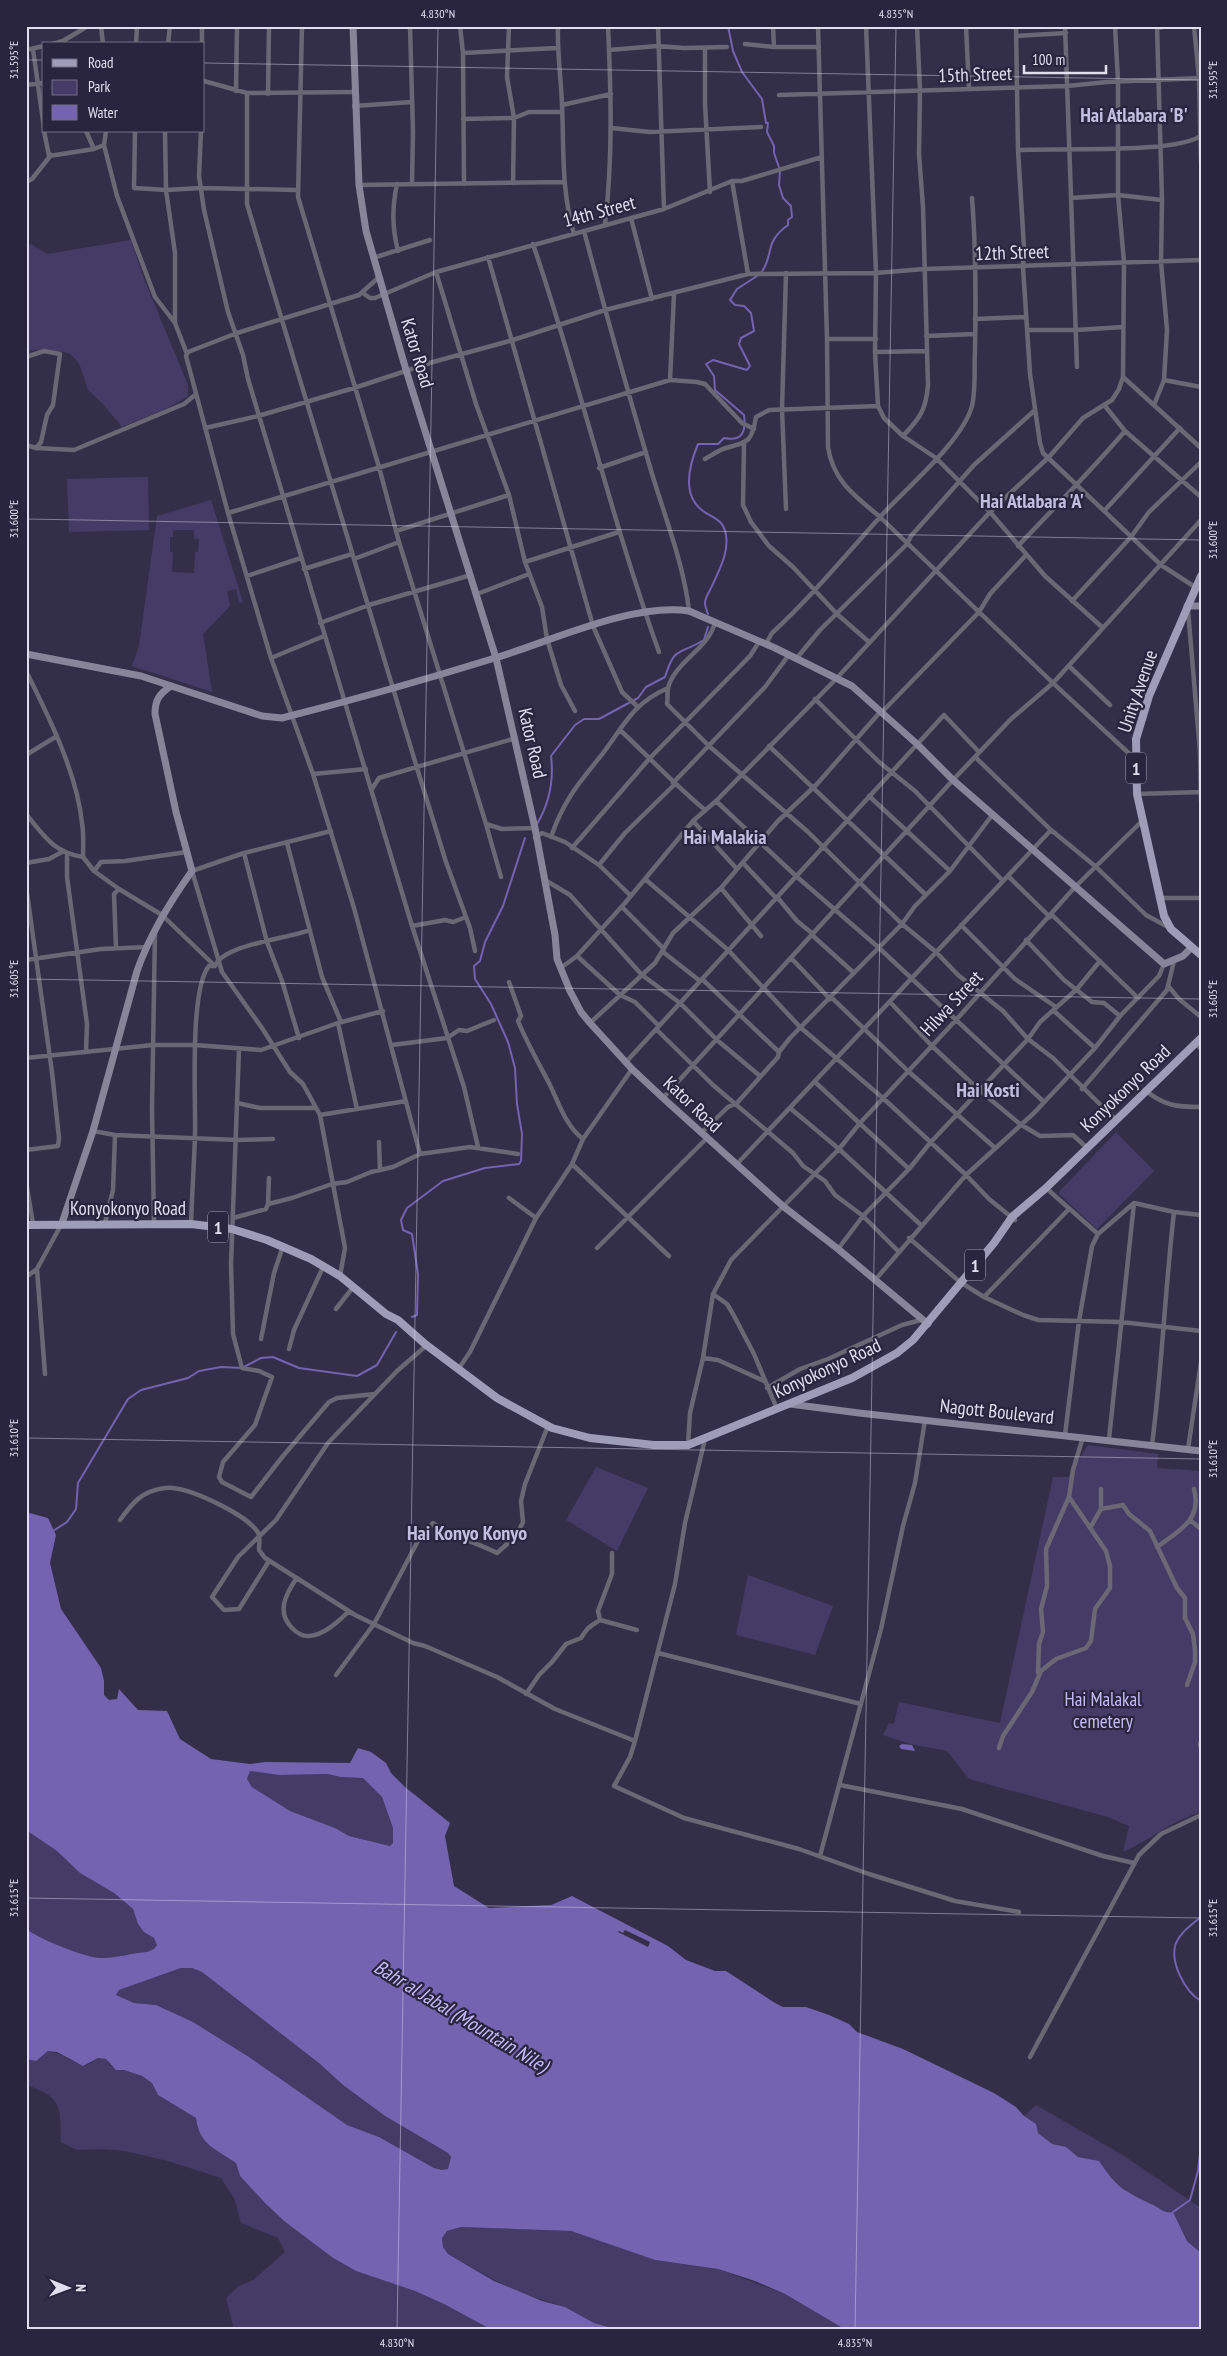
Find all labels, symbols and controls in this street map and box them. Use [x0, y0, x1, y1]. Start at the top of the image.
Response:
text: 4.830°N [421, 6, 455, 21]
text: 4.835°N [879, 6, 913, 21]
text: 31.595°E [6, 41, 21, 79]
legend [42, 42, 205, 132]
scale bar [1024, 42, 1107, 74]
text: 100 m [1032, 50, 1065, 69]
text: Road [88, 53, 114, 72]
street label: 15th Street [938, 61, 1013, 87]
text: 31.595°E [1205, 61, 1220, 99]
text: Park [88, 77, 110, 96]
district label: Hai Atlabara 'B' [1080, 102, 1188, 128]
text: Water [88, 103, 119, 122]
street label: 14th Street [560, 190, 639, 232]
street label: 12th Street [975, 239, 1050, 265]
street label: Kator Road [396, 315, 440, 391]
district label: Hai Atlabara 'A' [980, 488, 1084, 514]
text: 31.600°E [6, 500, 21, 538]
text: 31.600°E [1205, 521, 1220, 559]
street label: Unity Avenue [1112, 646, 1162, 735]
street label: Kator Road [513, 705, 553, 781]
road number: 1 [1126, 752, 1146, 784]
district label: Hai Malakia [683, 824, 767, 850]
text: 31.605°E [6, 960, 21, 998]
street label: Hilwa Street [915, 965, 988, 1041]
text: 31.605°E [1205, 980, 1220, 1018]
street label: Konyokonyo Road [1075, 1039, 1175, 1137]
street label: Kator Road [659, 1071, 727, 1137]
district label: Hai Kosti [956, 1077, 1020, 1103]
street label: Konyokonyo Road [70, 1196, 186, 1220]
road number: 1 [208, 1212, 228, 1242]
road number: 1 [965, 1250, 985, 1280]
street label: Konyokonyo Road [769, 1333, 885, 1403]
street label: Nagott Boulevard [939, 1393, 1055, 1429]
text: 31.610°E [6, 1419, 21, 1457]
text: 31.610°E [1205, 1440, 1220, 1478]
district label: Hai Konyo Konyo [407, 1520, 527, 1546]
park label: Hai Malakal cemetery [1064, 1687, 1142, 1733]
text: 31.615°E [6, 1879, 21, 1917]
text: 31.615°E [1205, 1899, 1220, 1937]
water label: Bahr al Jabal (Mountain Nile) [369, 1954, 555, 2079]
north arrow [42, 2264, 92, 2314]
text: N [72, 2284, 90, 2292]
text: 4.830°N [380, 2335, 414, 2350]
text: 4.835°N [838, 2335, 872, 2350]

